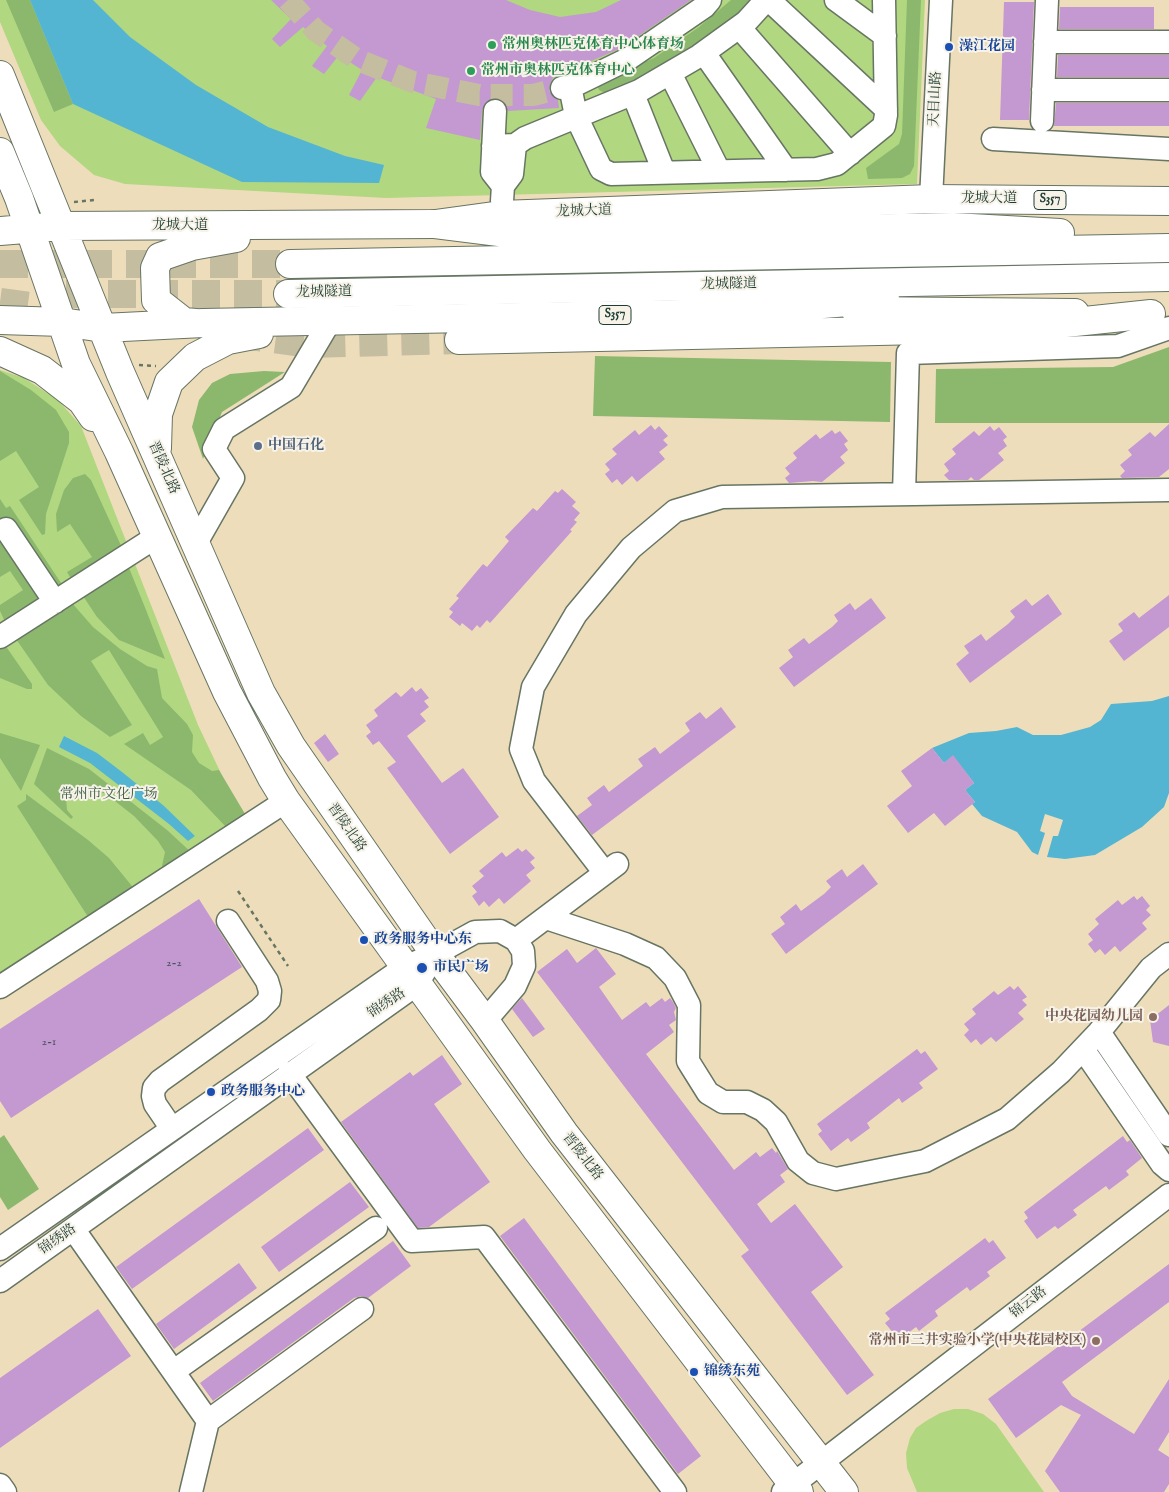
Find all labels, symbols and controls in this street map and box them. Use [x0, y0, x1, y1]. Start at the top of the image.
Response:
place label: 常州奥林匹克体育中心体育场 [502, 37, 684, 53]
marker: 常州奥林匹克体育中心体育场 [486, 39, 498, 51]
place label: 澡江花园 [959, 39, 1015, 55]
marker: 澡江花园 [943, 41, 955, 53]
place label: 常州市奥林匹克体育中心 [481, 63, 635, 79]
marker: 常州市奥林匹克体育中心 [465, 65, 477, 77]
street label: 天目山路 [926, 71, 946, 127]
road number: S357 [1034, 190, 1066, 210]
street label: 龙城大道 [961, 191, 1017, 207]
street label: 龙城大道 [556, 203, 612, 221]
street label: 龙城大道 [152, 218, 208, 234]
street label: 龙城隧道 [701, 276, 757, 294]
street label: 龙城隧道 [296, 284, 352, 302]
road number: S357 [599, 306, 631, 324]
place label: 中国石化 [268, 438, 324, 454]
street label: 晋陵北路 [144, 439, 182, 497]
marker: 中国石化 [252, 440, 264, 452]
park label: 常州市文化广场 [60, 787, 158, 803]
street label: 晋陵北路 [323, 800, 369, 856]
place label: 政务服务中心东 [374, 932, 472, 948]
marker: 政务服务中心东 [358, 934, 370, 946]
house number: 2-2 [166, 957, 182, 971]
place label: 市民广场 [433, 960, 489, 976]
marker: 市民广场 [415, 961, 429, 975]
street label: 锦绣路 [365, 985, 409, 1023]
place label: 中央花园幼儿园 [1045, 1009, 1143, 1025]
marker: 中央花园幼儿园 [1147, 1011, 1159, 1023]
house number: 2-1 [42, 1036, 56, 1050]
place label: 政务服务中心 [221, 1084, 305, 1100]
marker: 政务服务中心 [205, 1086, 217, 1098]
street label: 晋陵北路 [558, 1130, 606, 1184]
street label: 锦绣路 [36, 1221, 80, 1259]
street label: 锦云路 [1007, 1283, 1051, 1323]
place label: 常州市三井实验小学(中央花园校区) [869, 1333, 1086, 1349]
marker: 常州市三井实验小学(中央花园校区) [1090, 1335, 1102, 1347]
place label: 锦绣东苑 [704, 1364, 760, 1380]
marker: 锦绣东苑 [688, 1366, 700, 1378]

